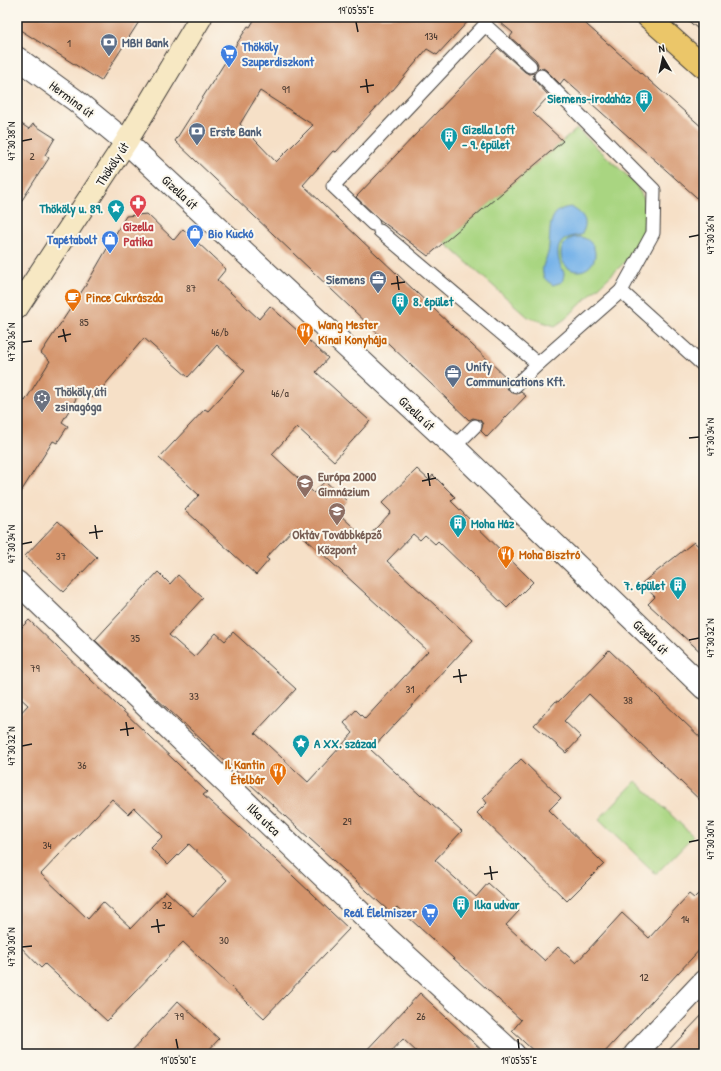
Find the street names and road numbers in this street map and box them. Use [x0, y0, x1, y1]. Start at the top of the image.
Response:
street label: Hermina út [46, 76, 98, 122]
street label: Thököly út [91, 138, 133, 189]
street label: Gizella út [158, 171, 202, 214]
street label: Gizella út [395, 392, 439, 435]
street label: Gizella út [629, 615, 673, 659]
street label: Ilka utca [243, 799, 285, 839]

